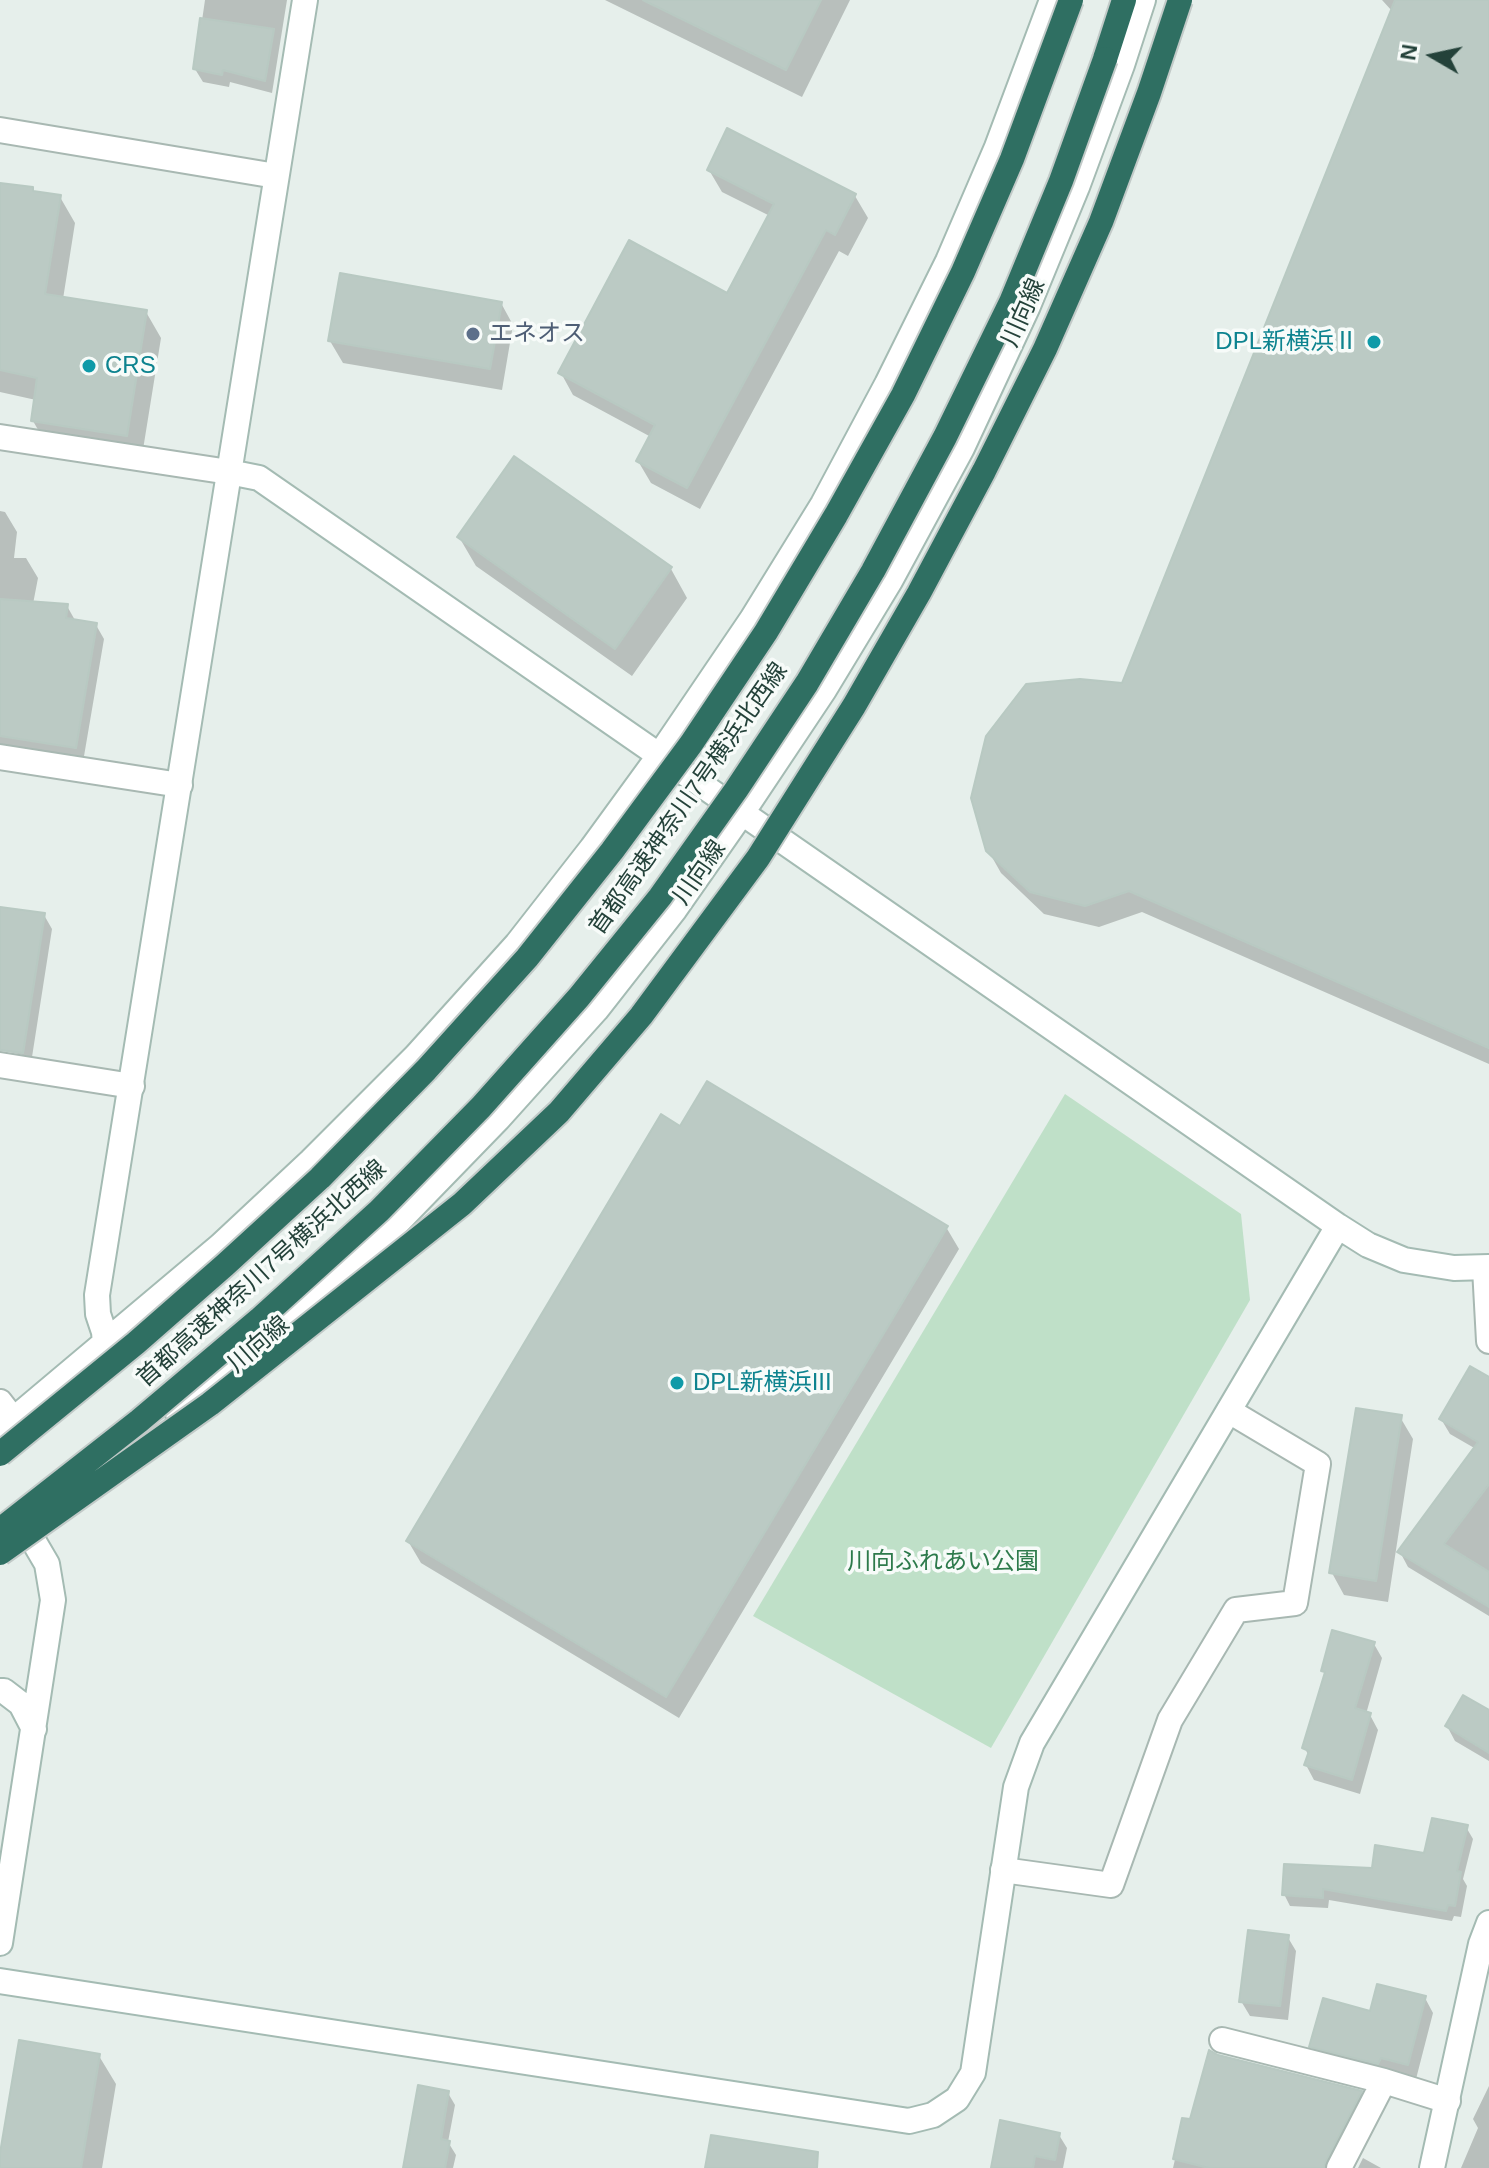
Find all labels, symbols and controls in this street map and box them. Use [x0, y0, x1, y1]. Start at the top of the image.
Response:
north arrow [1393, 16, 1473, 96]
text: N [1395, 42, 1422, 62]
street label: 川向線 [996, 274, 1052, 352]
place label: エネオス [489, 320, 585, 348]
marker: エネオス [464, 325, 482, 343]
place label: DPL新横浜Ⅱ [1215, 328, 1358, 356]
marker: DPL新横浜Ⅱ [1365, 333, 1383, 351]
place label: CRS [105, 352, 156, 380]
marker: CRS [80, 357, 98, 375]
street label: 首都高速神奈川7号横浜北西線 [584, 657, 794, 941]
street label: 川向線 [668, 835, 732, 911]
street label: 首都高速神奈川7号横浜北西線 [131, 1154, 393, 1394]
street label: 川向線 [222, 1311, 296, 1379]
place label: DPL新横浜III [693, 1369, 832, 1397]
marker: DPL新横浜III [668, 1374, 686, 1392]
park label: 川向ふれあい公園 [847, 1548, 1039, 1576]

